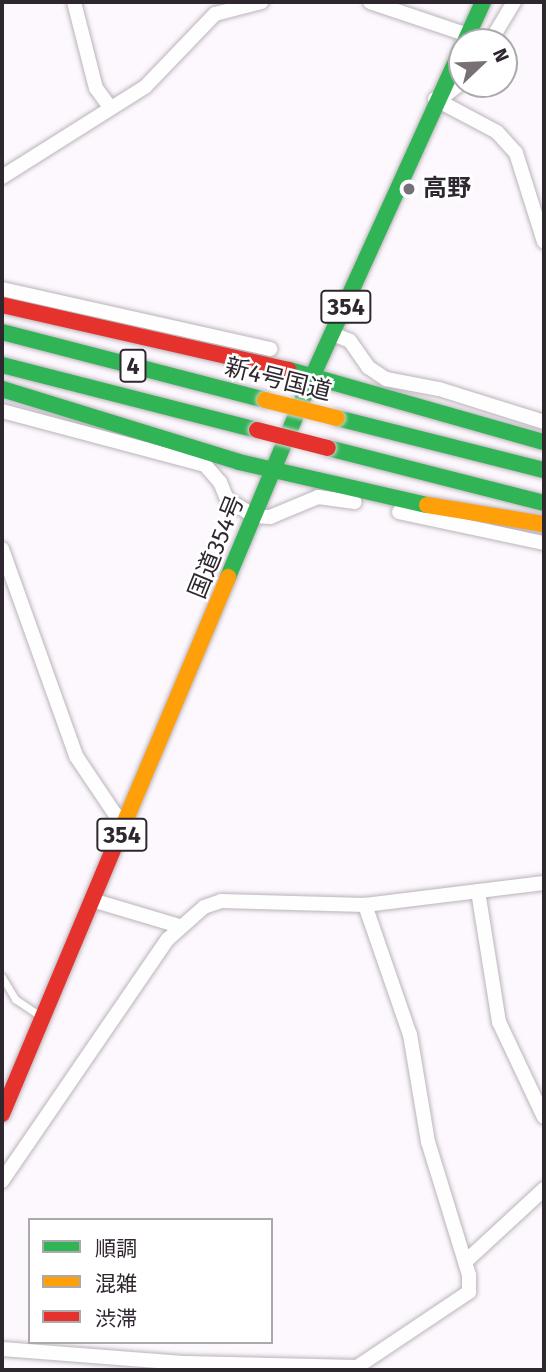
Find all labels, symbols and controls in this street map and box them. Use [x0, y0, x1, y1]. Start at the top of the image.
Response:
north arrow [448, 28, 518, 98]
text: N [488, 45, 514, 66]
place label: 高野 [423, 175, 471, 203]
marker: 高野 [401, 181, 417, 197]
road number: 354 [320, 288, 372, 326]
road number: 4 [119, 346, 147, 386]
street label: 新4号国道 [222, 353, 334, 407]
street label: 国道354号 [183, 491, 251, 603]
road number: 354 [96, 816, 148, 855]
legend [28, 1218, 273, 1344]
text: 順調 [95, 1236, 137, 1262]
text: 混雑 [95, 1271, 137, 1297]
text: 渋滞 [95, 1306, 137, 1332]

